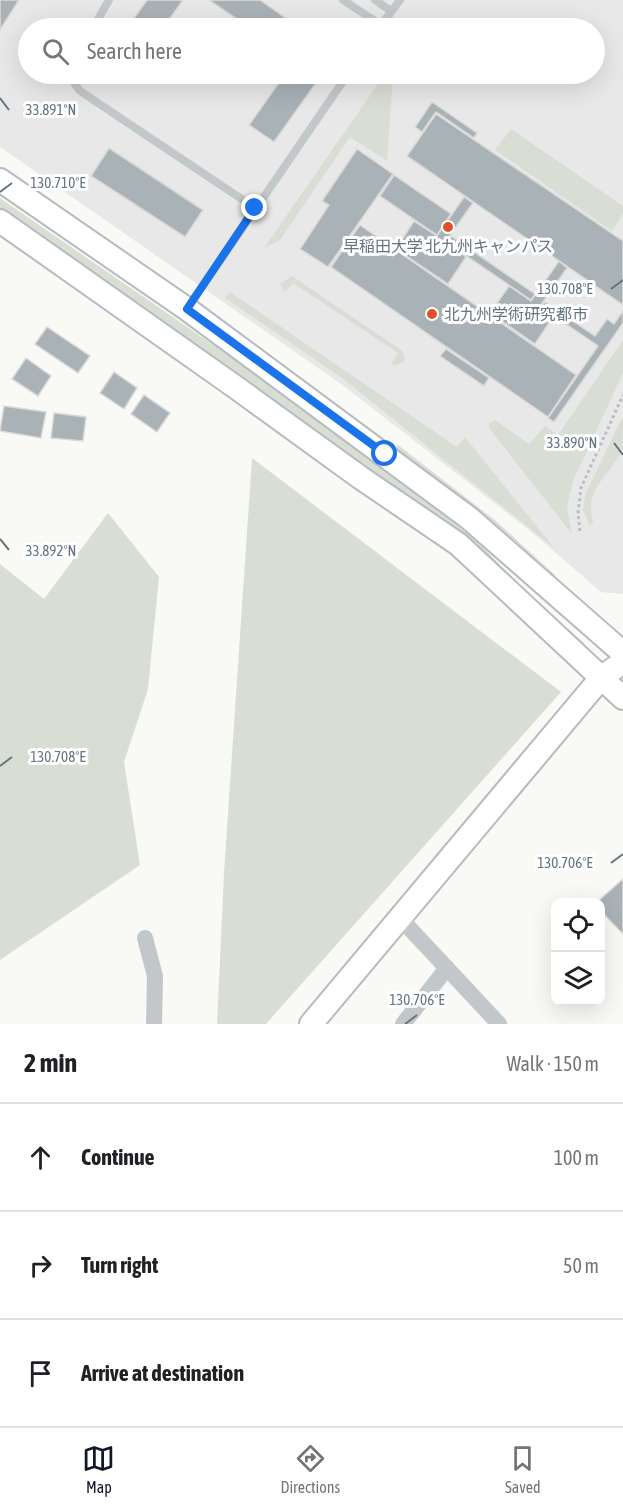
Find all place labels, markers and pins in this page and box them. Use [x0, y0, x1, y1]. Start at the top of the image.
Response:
marker: 早稲田大学 北九州キャンパス [441, 220, 455, 234]
place label: 早稲田大学 北九州キャンパス [343, 237, 553, 255]
place label: 北九州学術研究都市 [444, 305, 588, 323]
marker: 北九州学術研究都市 [425, 307, 439, 321]

